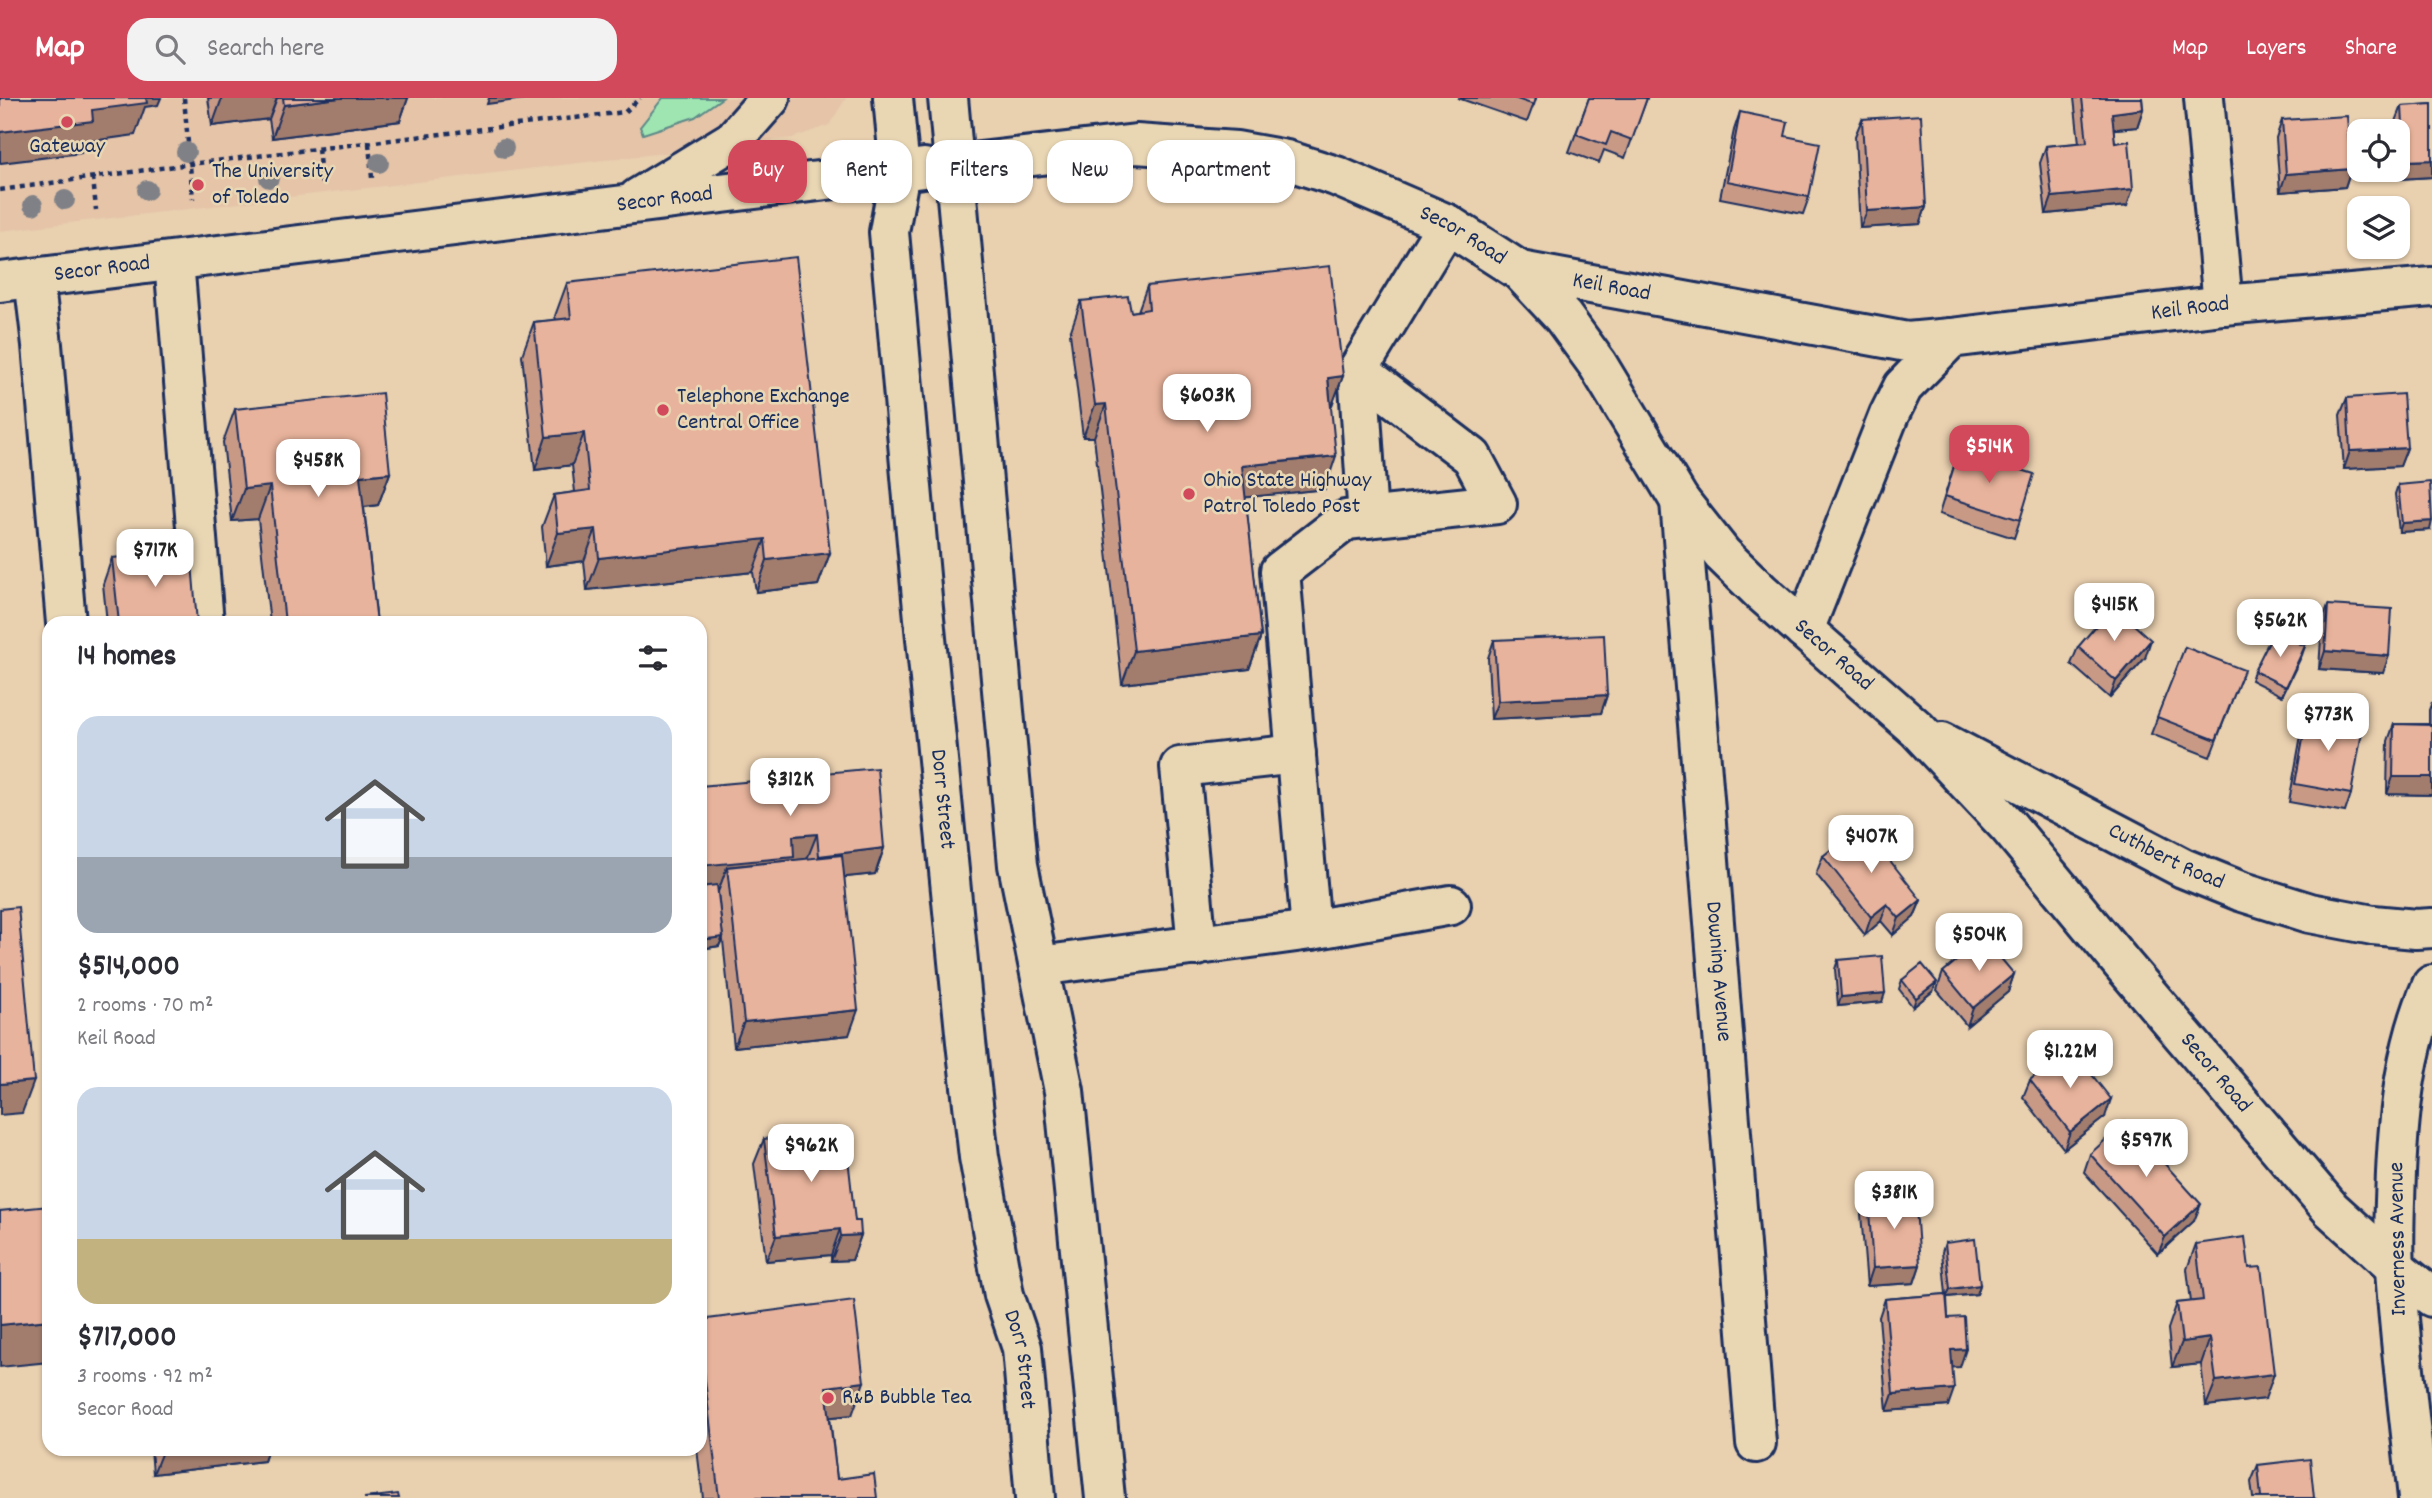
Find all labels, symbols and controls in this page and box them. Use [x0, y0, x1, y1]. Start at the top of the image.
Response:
search box [127, 18, 617, 81]
text: Map [35, 26, 85, 73]
icon: search [151, 30, 189, 68]
text: Search here [207, 31, 325, 68]
text: Map [2172, 32, 2208, 66]
text: Layers [2246, 32, 2307, 66]
text: Share [2345, 32, 2397, 66]
marker: Gateway [59, 114, 75, 130]
map controls [2347, 119, 2410, 259]
button: locate [2347, 119, 2410, 182]
place label: Gateway [29, 131, 106, 164]
chip: Buy [728, 140, 807, 203]
chip: Rent [821, 140, 912, 203]
chip: Filters [926, 140, 1033, 203]
chip: New [1047, 140, 1133, 203]
chip: Apartment [1147, 140, 1295, 203]
place label: The University of Toledo [212, 156, 334, 215]
marker: The University of Toledo [190, 177, 206, 193]
street label: Secor Road [615, 178, 715, 222]
button: layers [2347, 196, 2410, 259]
street label: Secor Road [1414, 197, 1513, 274]
street label: Secor Road [52, 247, 152, 292]
street label: Keil Road [1570, 264, 1653, 311]
street label: Keil Road [2149, 288, 2231, 330]
pin: $603K [1158, 374, 1256, 434]
text: $603K [1179, 380, 1235, 413]
place label: Telephone Exchange Central Office [677, 381, 850, 440]
marker: Telephone Exchange Central Office [655, 402, 671, 418]
pin: $514K [1940, 426, 2038, 485]
text: $514K [1965, 431, 2013, 464]
pin: $458K [269, 440, 367, 499]
text: $458K [292, 445, 344, 478]
place label: Ohio State Highway Patrol Toledo Post [1203, 465, 1372, 524]
marker: Ohio State Highway Patrol Toledo Post [1181, 486, 1197, 502]
pin: $717K [106, 530, 204, 589]
text: $717K [133, 535, 177, 568]
pin: $415K [2065, 584, 2163, 643]
text: $415K [2090, 589, 2138, 622]
pin: $562K [2231, 600, 2329, 659]
text: $562K [2253, 605, 2307, 638]
street label: Secor Road [1786, 611, 1881, 700]
text: 14 homes [77, 637, 176, 680]
icon: filters [634, 639, 672, 677]
pin: $773K [2279, 694, 2377, 753]
text: $773K [2303, 699, 2353, 732]
street label: Dorr Street [921, 748, 963, 851]
pin: $312K [741, 758, 839, 818]
icon: home [312, 761, 438, 887]
text: $312K [766, 764, 814, 797]
street label: Cuthbert Road [2102, 815, 2229, 899]
pin: $407K [1822, 816, 1920, 875]
text: $407K [1844, 821, 1898, 854]
street label: Downing Avenue [1696, 900, 1740, 1043]
pin: $504K [1930, 914, 2028, 973]
text: $504K [1951, 919, 2007, 952]
text: $514,000 [77, 947, 180, 990]
text: 2 rooms · 70 m² [77, 990, 213, 1023]
text: Keil Road [77, 1023, 156, 1056]
street label: Secor Road [2171, 1026, 2259, 1121]
pin: $1.22M [2013, 1030, 2127, 1090]
text: $1.22M [2043, 1036, 2097, 1069]
pin: $597K [2097, 1119, 2195, 1179]
pin: $962K [762, 1124, 860, 1184]
text: $597K [2120, 1125, 2172, 1158]
text: $962K [784, 1130, 838, 1163]
icon: home [312, 1132, 438, 1258]
street label: Inverness Avenue [2381, 1162, 2417, 1316]
pin: $381K [1845, 1172, 1943, 1231]
text: $381K [1871, 1177, 1917, 1210]
street label: Dorr Street [994, 1306, 1044, 1410]
text: $717,000 [77, 1318, 177, 1361]
text: 3 rooms · 92 m² [77, 1361, 213, 1394]
place label: R&B Bubble Tea [842, 1382, 972, 1415]
marker: R&B Bubble Tea [820, 1390, 836, 1406]
text: Secor Road [77, 1394, 174, 1427]

